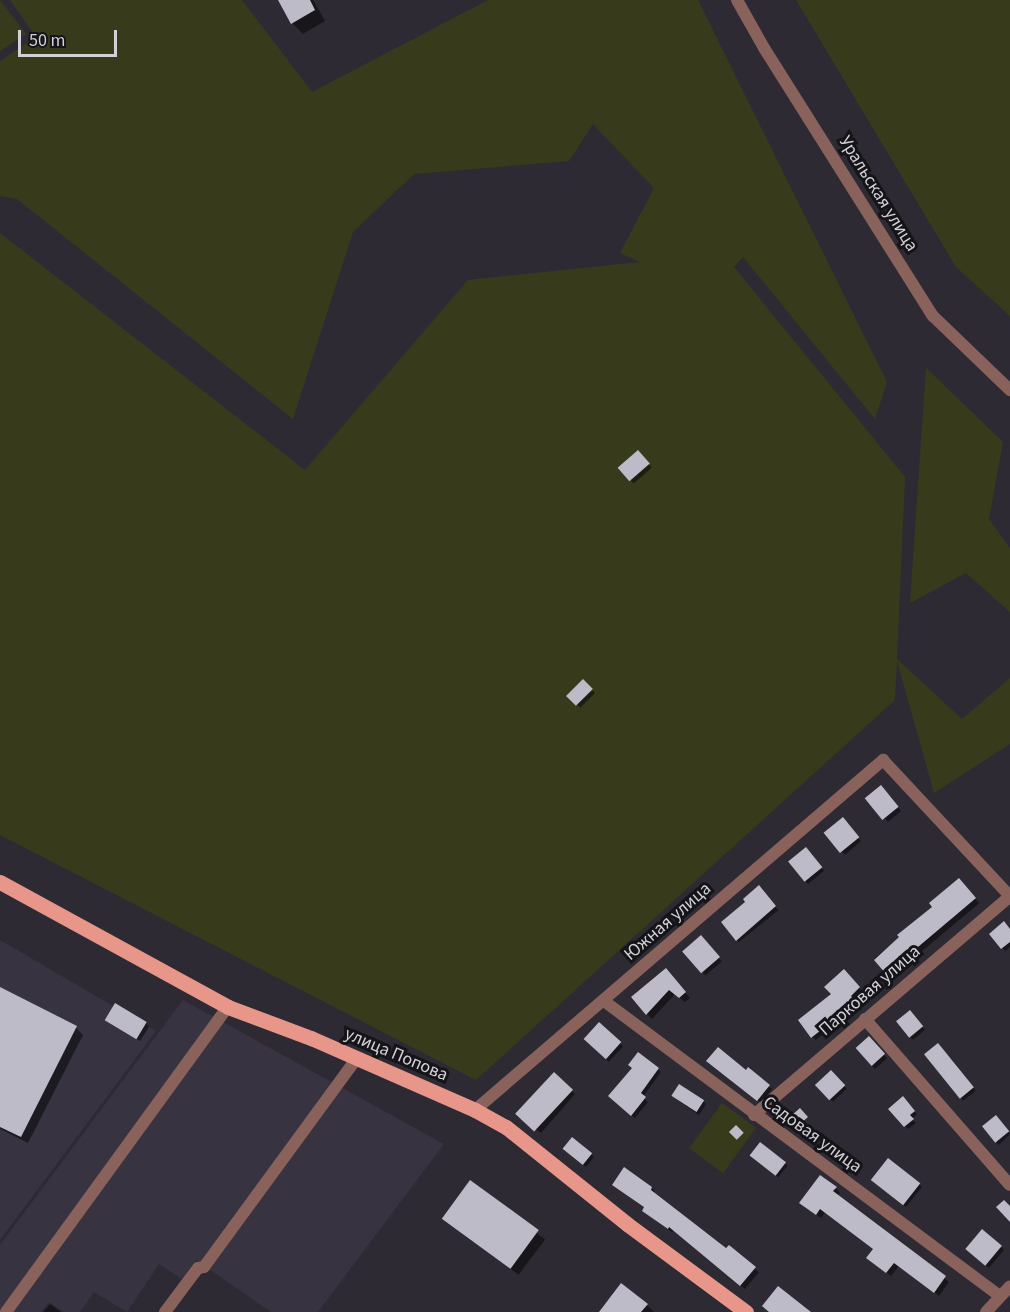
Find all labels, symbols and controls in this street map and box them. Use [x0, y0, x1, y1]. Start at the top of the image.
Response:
scale bar [21, 18, 120, 56]
text: 50 m [29, 28, 65, 53]
street label: Уральская улица [834, 132, 922, 256]
street label: Южная улица [620, 878, 716, 966]
street label: Парковая улица [815, 941, 925, 1041]
street label: улица Попова [341, 1024, 451, 1086]
street label: Садовая улица [758, 1092, 866, 1178]

